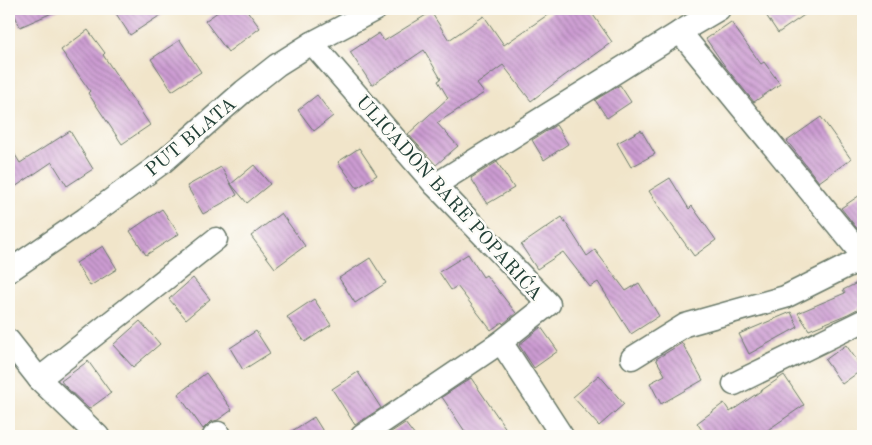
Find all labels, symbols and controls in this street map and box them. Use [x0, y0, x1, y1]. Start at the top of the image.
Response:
street label: ULICADON BARE POPARIĆA [351, 89, 549, 305]
street label: PUT BLATA [143, 95, 241, 181]

